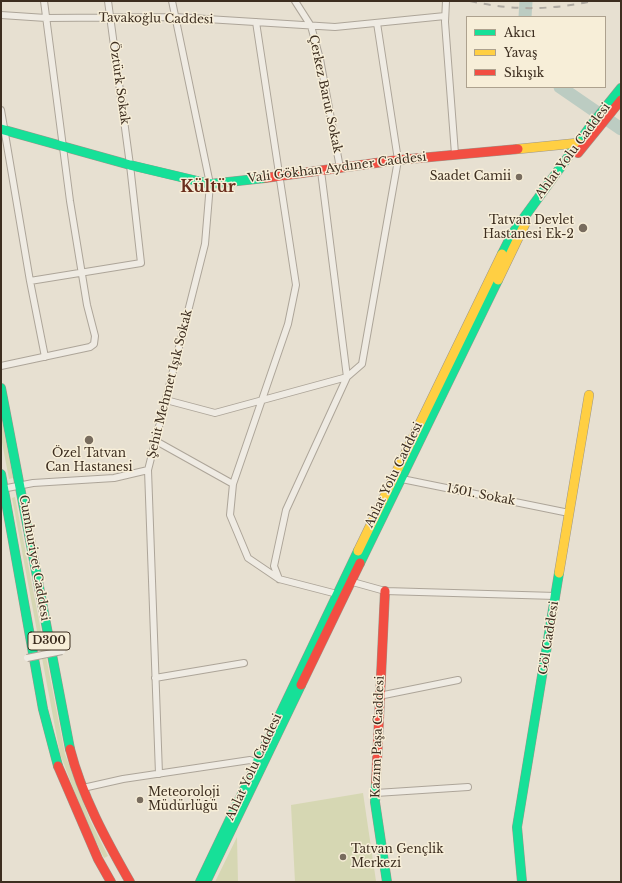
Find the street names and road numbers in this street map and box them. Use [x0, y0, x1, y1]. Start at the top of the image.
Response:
street label: Tavakoğlu Caddesi [98, 11, 214, 27]
street label: Çerkez Barut Sokak [305, 33, 345, 155]
street label: Öztürk Sokak [106, 40, 132, 126]
street label: Ahlat Yolu Caddesi [532, 100, 614, 202]
street label: Vali Gökhan Aydıner Caddesi [247, 150, 427, 186]
street label: Şehit Mehmet Işık Sokak [145, 308, 195, 460]
street label: Ahlat Yolu Caddesi [362, 420, 426, 530]
street label: 1501. Sokak [445, 481, 517, 509]
street label: Cumhuriyet Caddesi [16, 494, 52, 622]
street label: Göl Caddesi [536, 600, 562, 676]
road number: D300 [28, 632, 70, 650]
street label: Kazım Paşa Caddesi [369, 676, 387, 798]
street label: Ahlat Yolu Caddesi [223, 712, 285, 822]

